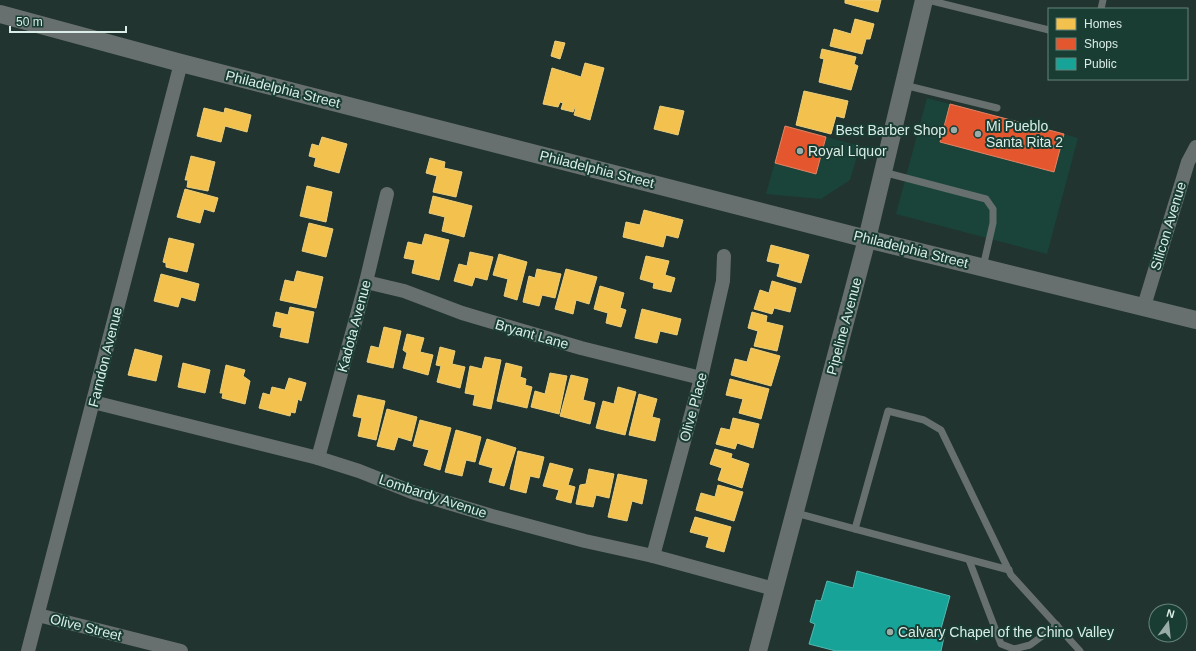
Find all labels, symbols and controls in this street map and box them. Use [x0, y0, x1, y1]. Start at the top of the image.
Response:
scale bar [10, 8, 126, 34]
legend [1048, 8, 1188, 80]
text: 50 m [16, 15, 43, 29]
text: Homes [1084, 17, 1122, 31]
text: Shops [1084, 37, 1118, 51]
text: Public [1084, 57, 1117, 71]
street label: Philadelphia Street [224, 67, 342, 111]
place label: Mi Pueblo Santa Rita 2 [986, 118, 1063, 150]
place label: Best Barber Shop [835, 122, 946, 138]
marker: Best Barber Shop [949, 125, 959, 135]
marker: Mi Pueblo Santa Rita 2 [973, 129, 983, 139]
place label: Royal Liquor [808, 143, 887, 159]
marker: Royal Liquor [795, 146, 805, 156]
street label: Philadelphia Street [538, 147, 656, 191]
street label: Silicon Avenue [1147, 180, 1189, 272]
street label: Philadelphia Street [852, 227, 970, 271]
street label: Pipeline Avenue [823, 275, 865, 376]
street label: Kadota Avenue [334, 278, 374, 374]
street label: Farndon Avenue [85, 305, 125, 409]
street label: Bryant Lane [494, 316, 571, 352]
street label: Olive Place [676, 371, 710, 443]
street label: Lombardy Avenue [377, 471, 489, 521]
north arrow [1148, 603, 1188, 643]
text: N [1165, 607, 1176, 620]
street label: Olive Street [49, 610, 124, 644]
place label: Calvary Chapel of the Chino Valley [898, 624, 1114, 640]
marker: Calvary Chapel of the Chino Valley [885, 627, 895, 637]

